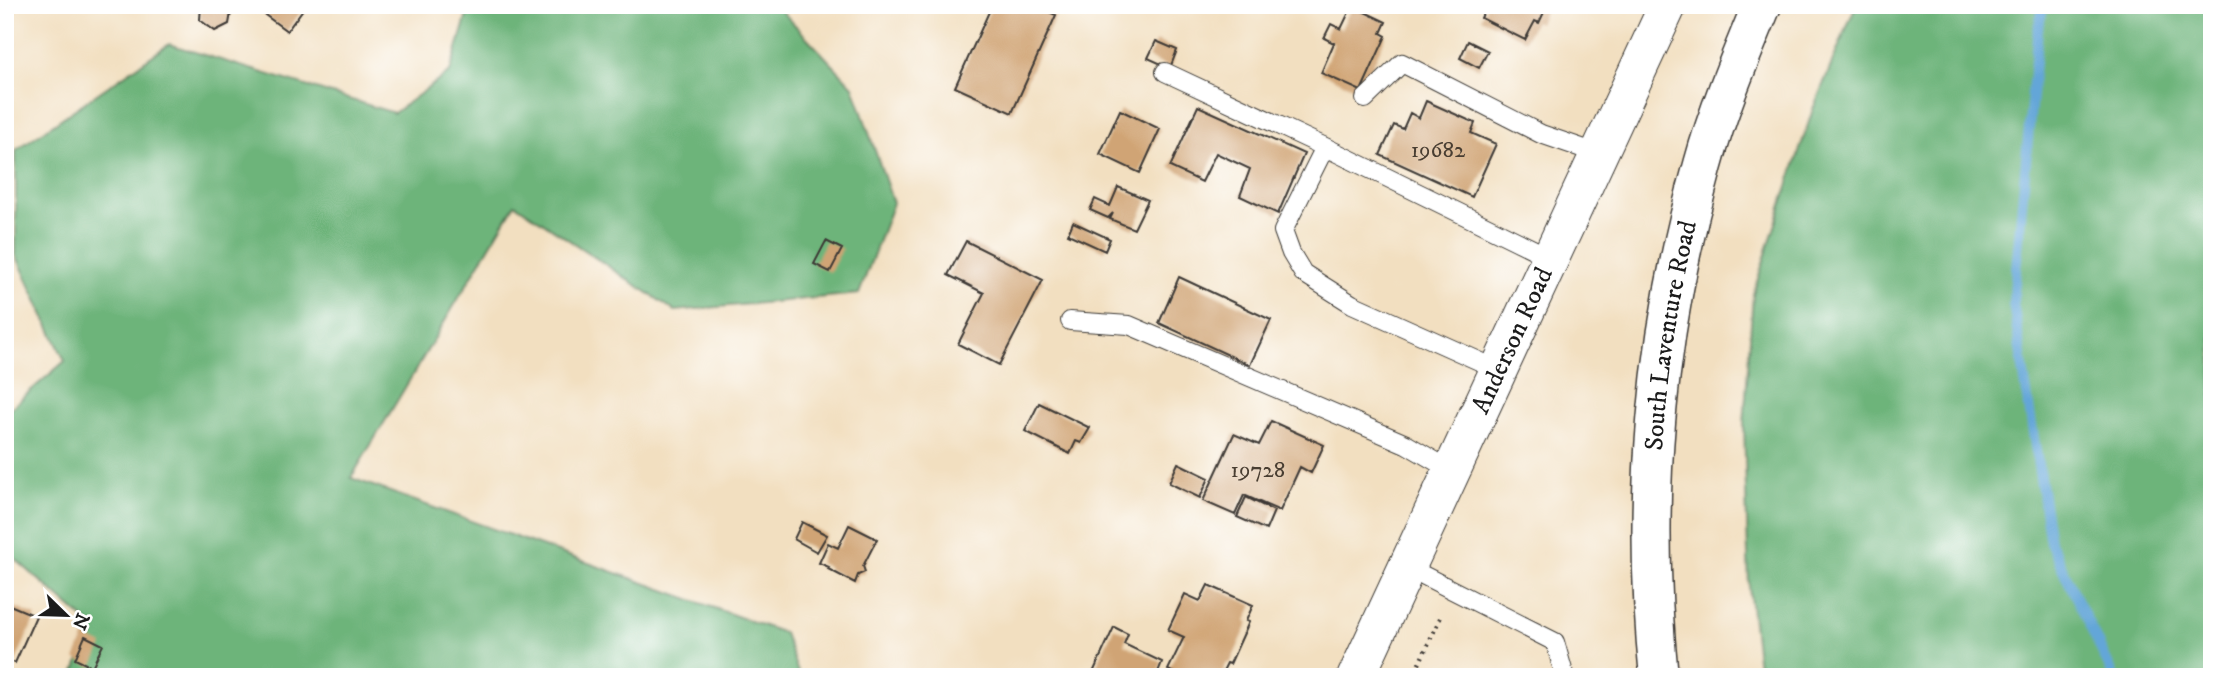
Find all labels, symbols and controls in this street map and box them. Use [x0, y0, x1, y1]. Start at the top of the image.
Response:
house number: 19682 [1411, 136, 1466, 165]
street label: South Laventure Road [1637, 217, 1704, 452]
street label: Anderson Road [1464, 262, 1560, 419]
house number: 19728 [1231, 456, 1285, 485]
north arrow [32, 580, 102, 650]
text: N [66, 609, 94, 633]

